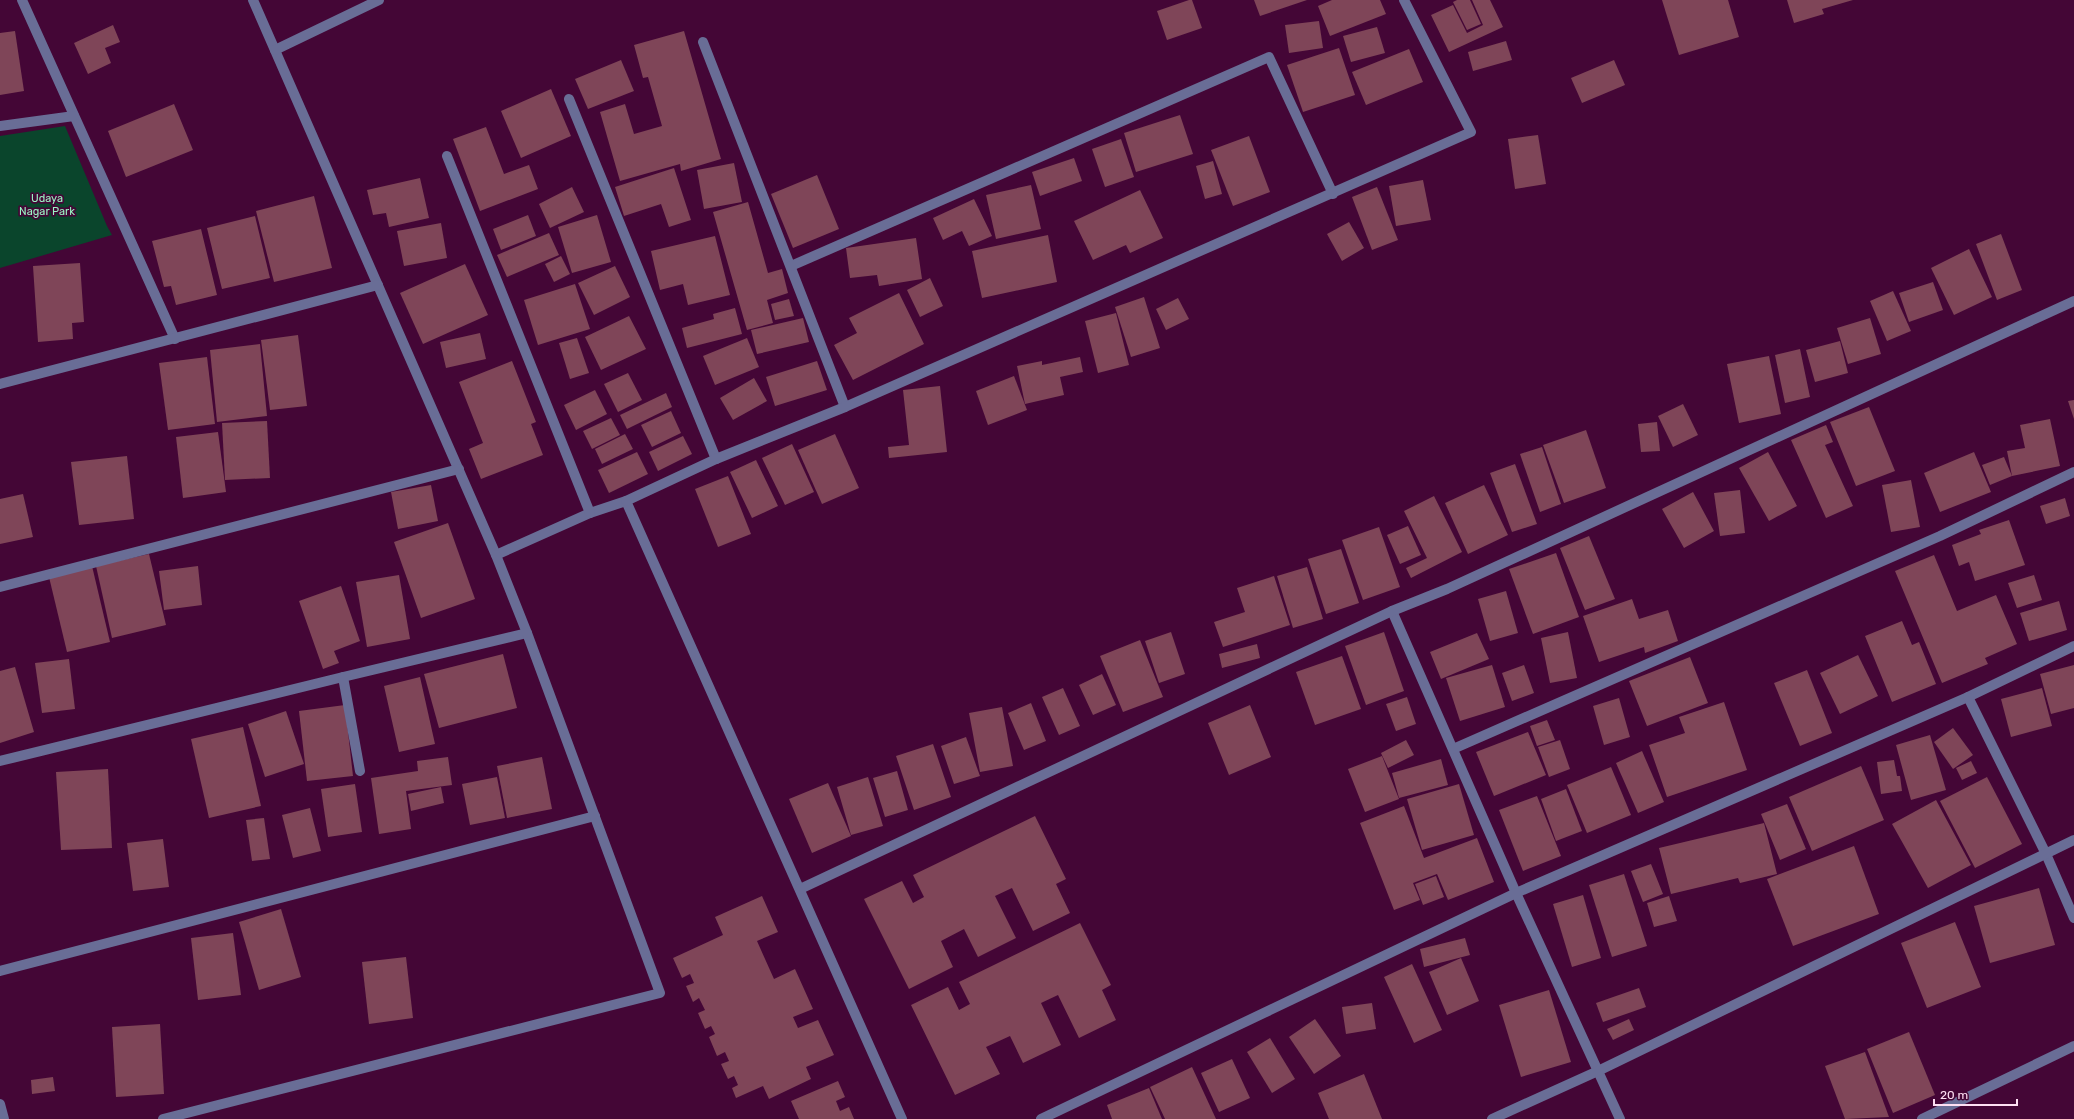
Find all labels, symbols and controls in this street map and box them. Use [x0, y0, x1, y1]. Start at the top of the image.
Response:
park label: Udaya Nagar Park [19, 192, 75, 218]
scale bar [1934, 1081, 2017, 1107]
text: 20 m [1940, 1088, 1968, 1102]

